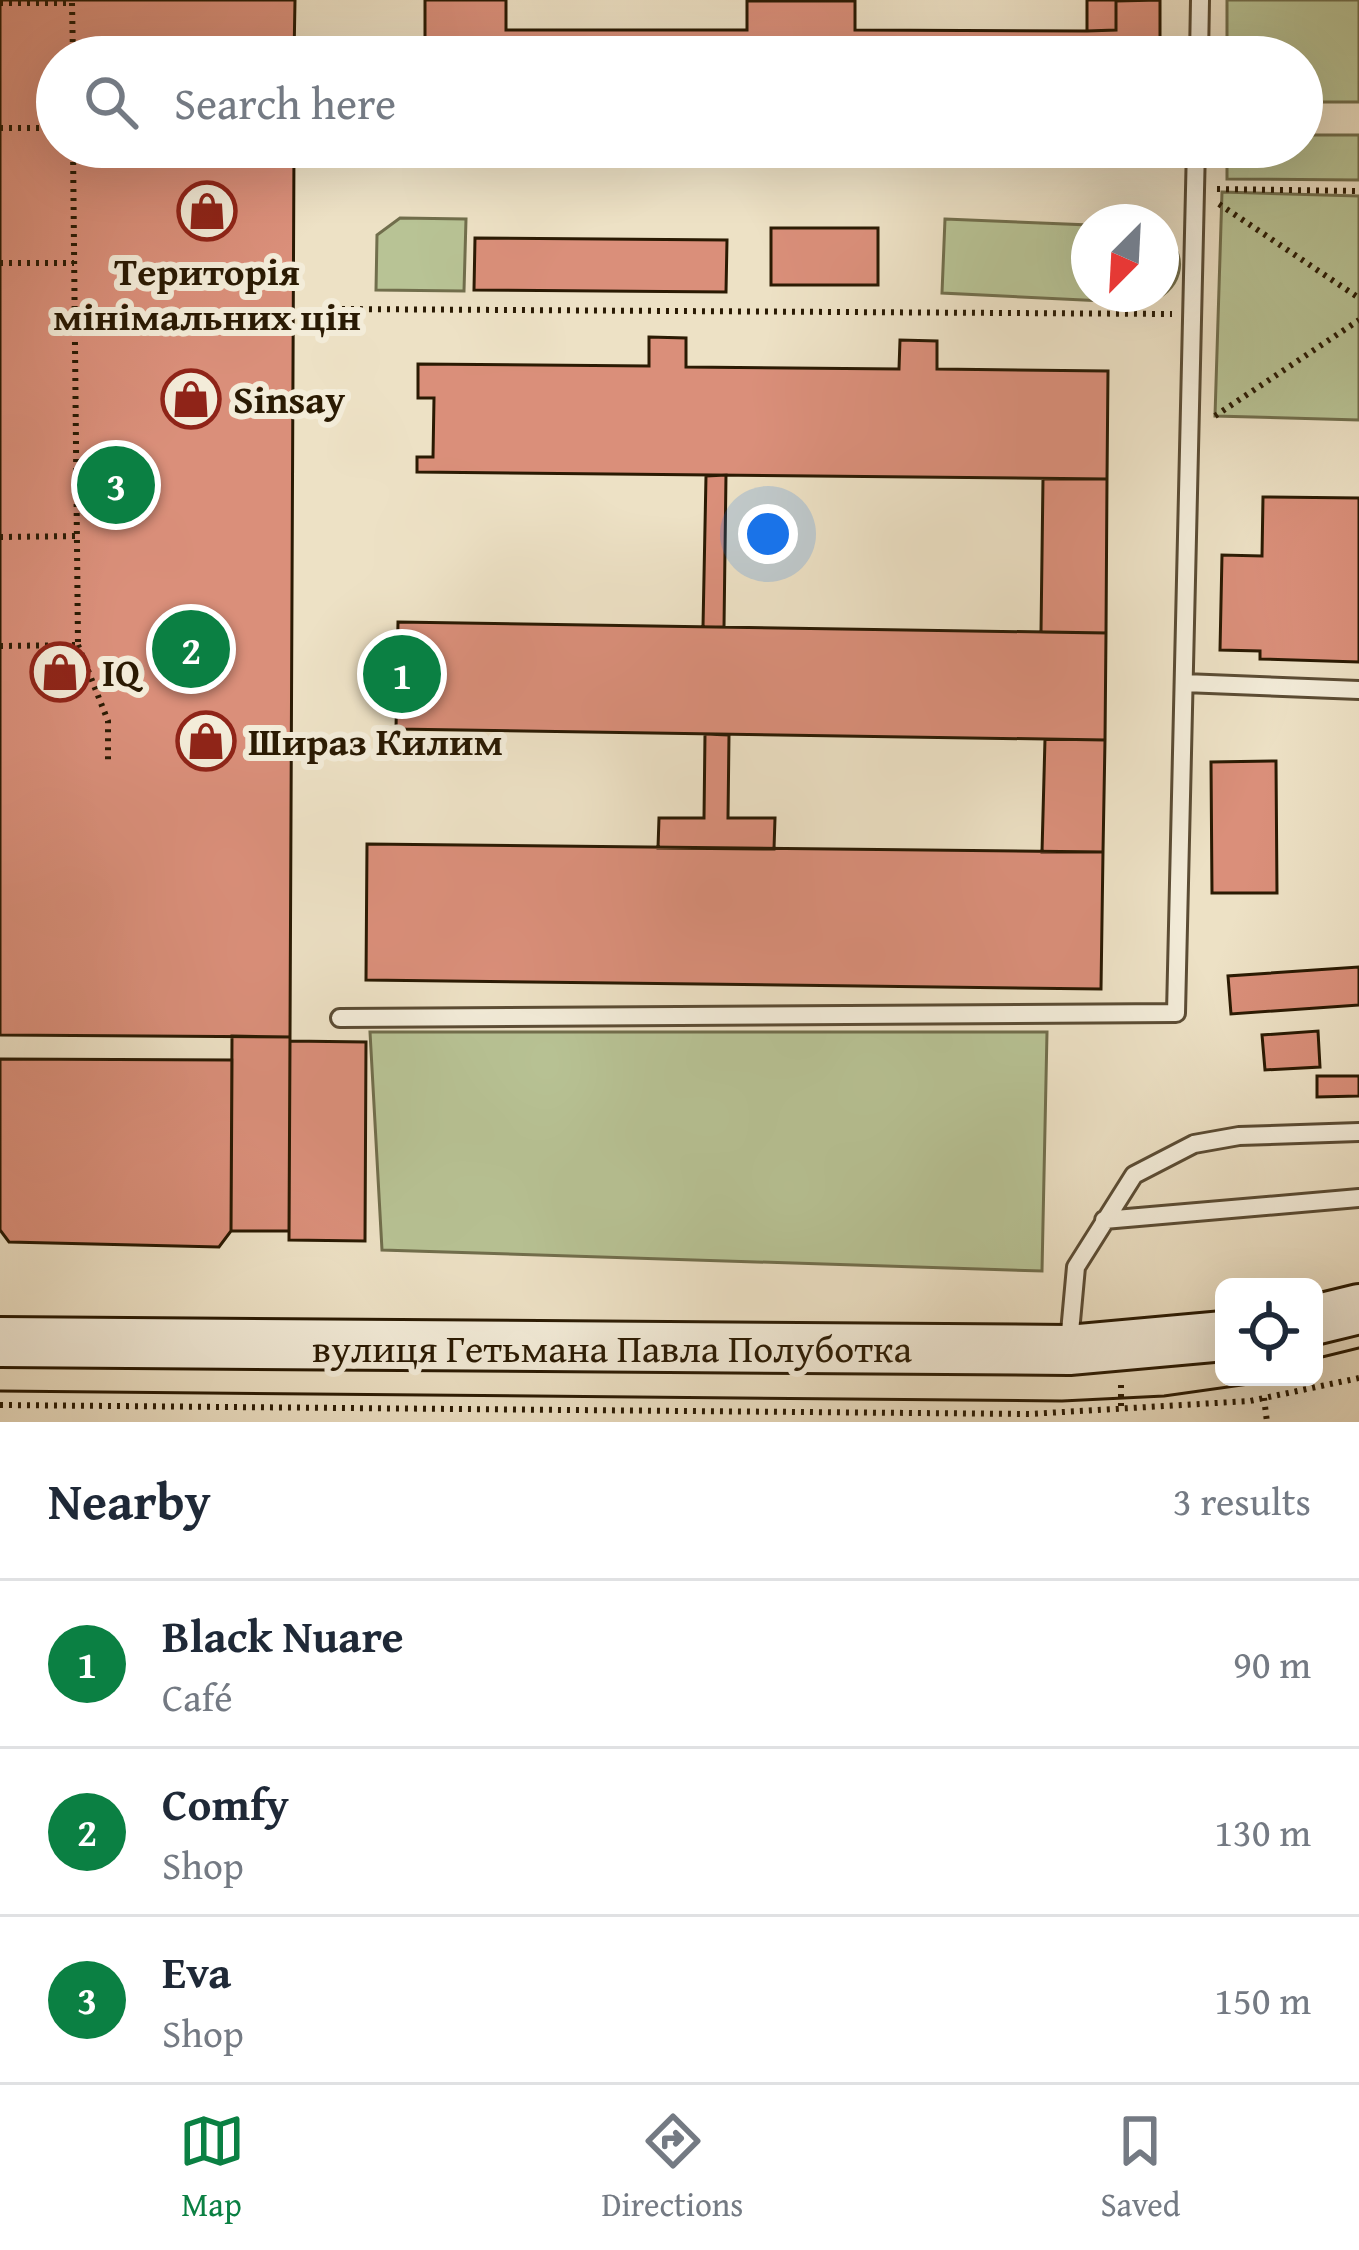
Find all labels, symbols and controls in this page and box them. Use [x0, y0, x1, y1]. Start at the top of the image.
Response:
search box [36, 36, 1323, 168]
icon: search [78, 69, 144, 135]
text: Search here [174, 70, 396, 135]
shop icon: Територія мінімальних цін [176, 180, 238, 242]
north arrow [1071, 204, 1179, 312]
place label: Територія мінімальних цін [53, 242, 361, 344]
shop icon: Sinsay [160, 368, 222, 430]
place label: Sinsay [233, 370, 345, 427]
pin: 3 [77, 440, 155, 530]
your location [738, 504, 798, 564]
pin: 2 [152, 604, 230, 694]
pin: 1 [363, 629, 441, 719]
shop icon: IQ [29, 641, 91, 703]
place label: IQ [102, 643, 143, 700]
shop icon: Шираз Килим [175, 710, 237, 772]
place label: Шираз Килим [248, 712, 503, 769]
map controls [1215, 1278, 1323, 1386]
button: locate [1215, 1278, 1323, 1386]
street label: вулиця Гетьмана Павла Полуботка [312, 1319, 912, 1376]
text: Nearby [48, 1463, 211, 1538]
text: 3 results [1173, 1472, 1311, 1529]
text: Black Nuare [162, 1603, 403, 1668]
text: 1 [77, 1635, 97, 1692]
text: 90 m [1233, 1635, 1311, 1692]
text: Café [162, 1668, 232, 1725]
text: Comfy [162, 1771, 289, 1836]
text: 2 [77, 1803, 97, 1860]
text: 130 m [1214, 1803, 1311, 1860]
text: Shop [162, 1836, 244, 1893]
text: Eva [162, 1939, 231, 2004]
text: 3 [77, 1971, 97, 2028]
text: 150 m [1214, 1971, 1311, 2028]
text: Shop [162, 2004, 244, 2061]
tab: Map [179, 2108, 245, 2228]
tab: Directions [602, 2108, 743, 2228]
tab: Saved [1101, 2108, 1180, 2228]

